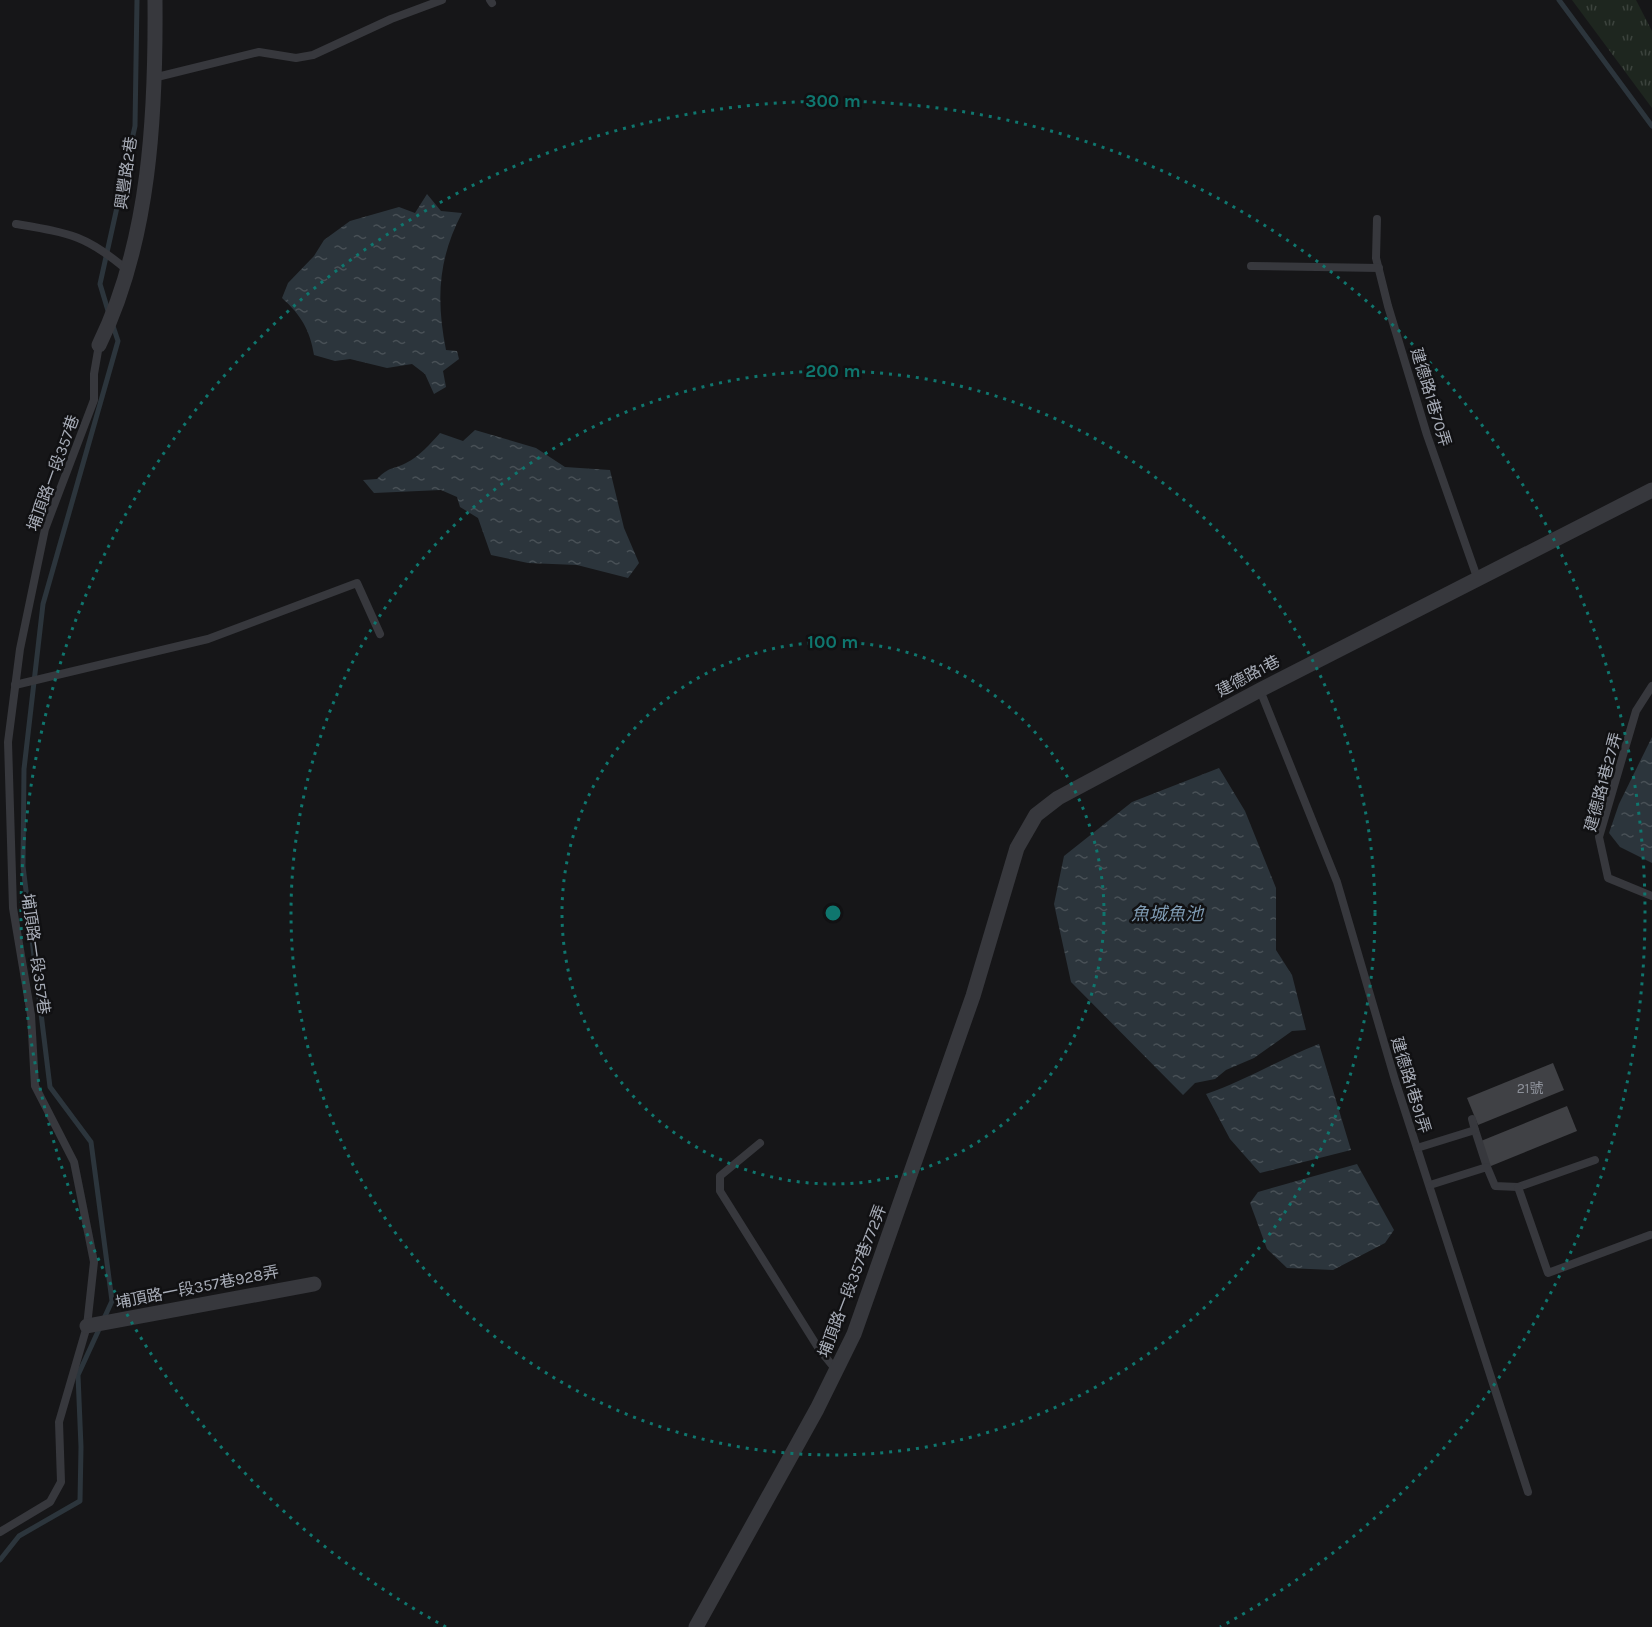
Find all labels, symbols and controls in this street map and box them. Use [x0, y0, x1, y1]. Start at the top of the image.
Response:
text: 300 m [805, 90, 861, 112]
street label: 興豐路2巷 [111, 135, 141, 211]
street label: 建德路1巷70弄 [1407, 345, 1455, 449]
text: 200 m [805, 360, 861, 382]
street label: 埔頂路一段357巷 [23, 412, 83, 534]
text: 100 m [808, 631, 858, 653]
street label: 建德路1巷 [1213, 651, 1283, 701]
street label: 建德路1巷27弄 [1581, 730, 1625, 834]
street label: 埔頂路一段357巷 [18, 892, 54, 1016]
centre of rings [823, 903, 843, 923]
water label: 魚城魚池 [1131, 903, 1205, 925]
street label: 建德路1巷91弄 [1387, 1034, 1435, 1136]
house number: 21號 [1517, 1080, 1543, 1097]
street label: 埔頂路一段357巷772弄 [814, 1202, 890, 1360]
street label: 埔頂路一段357巷928弄 [114, 1262, 280, 1312]

